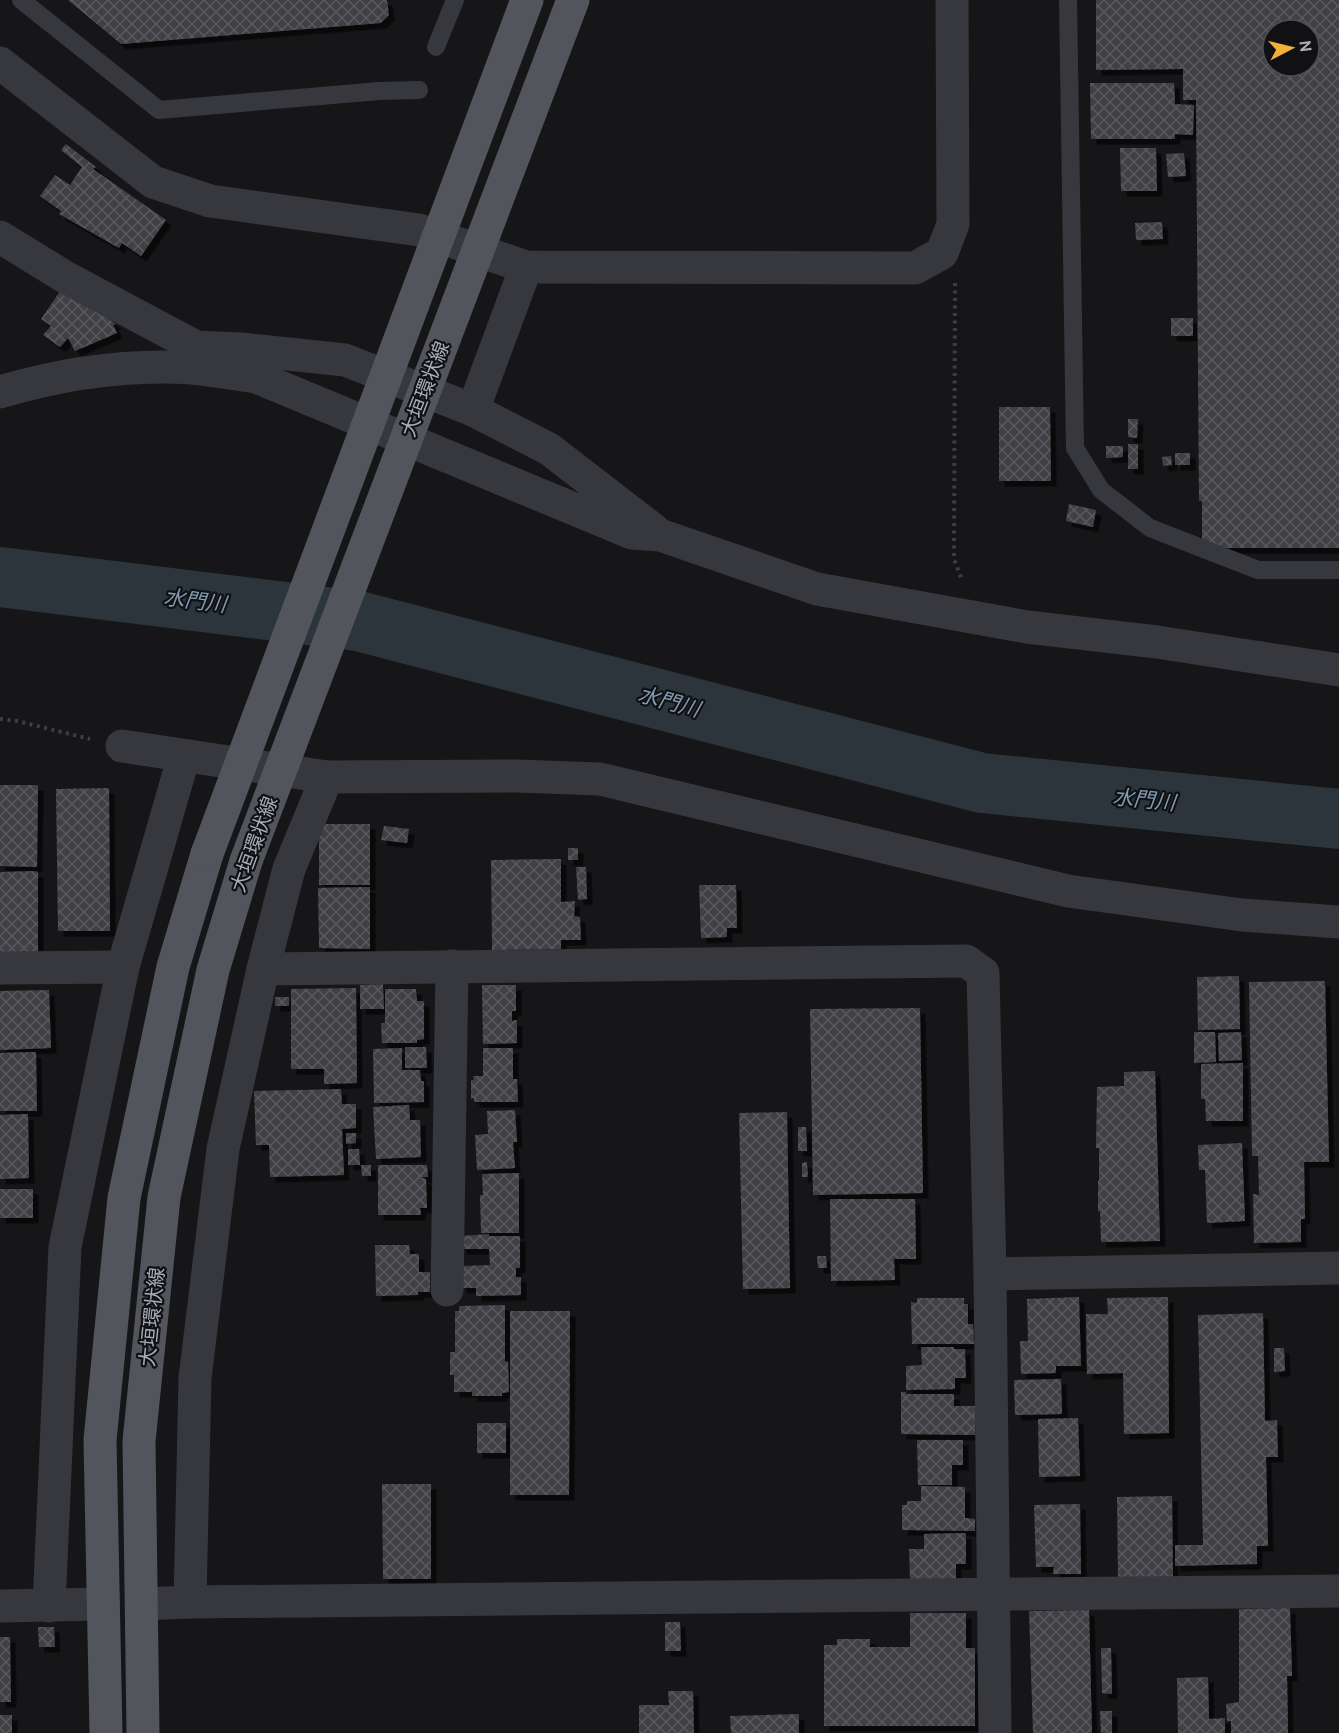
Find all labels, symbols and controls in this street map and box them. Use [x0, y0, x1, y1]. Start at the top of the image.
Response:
north arrow [1261, 18, 1321, 78]
text: N [1295, 39, 1316, 53]
street label: 大垣環状線 [396, 338, 454, 440]
water label: 水門川 [162, 584, 230, 617]
water label: 水門川 [635, 681, 705, 722]
water label: 水門川 [1111, 784, 1179, 815]
street label: 大垣環状線 [226, 793, 282, 895]
street label: 大垣環状線 [135, 1266, 169, 1368]

